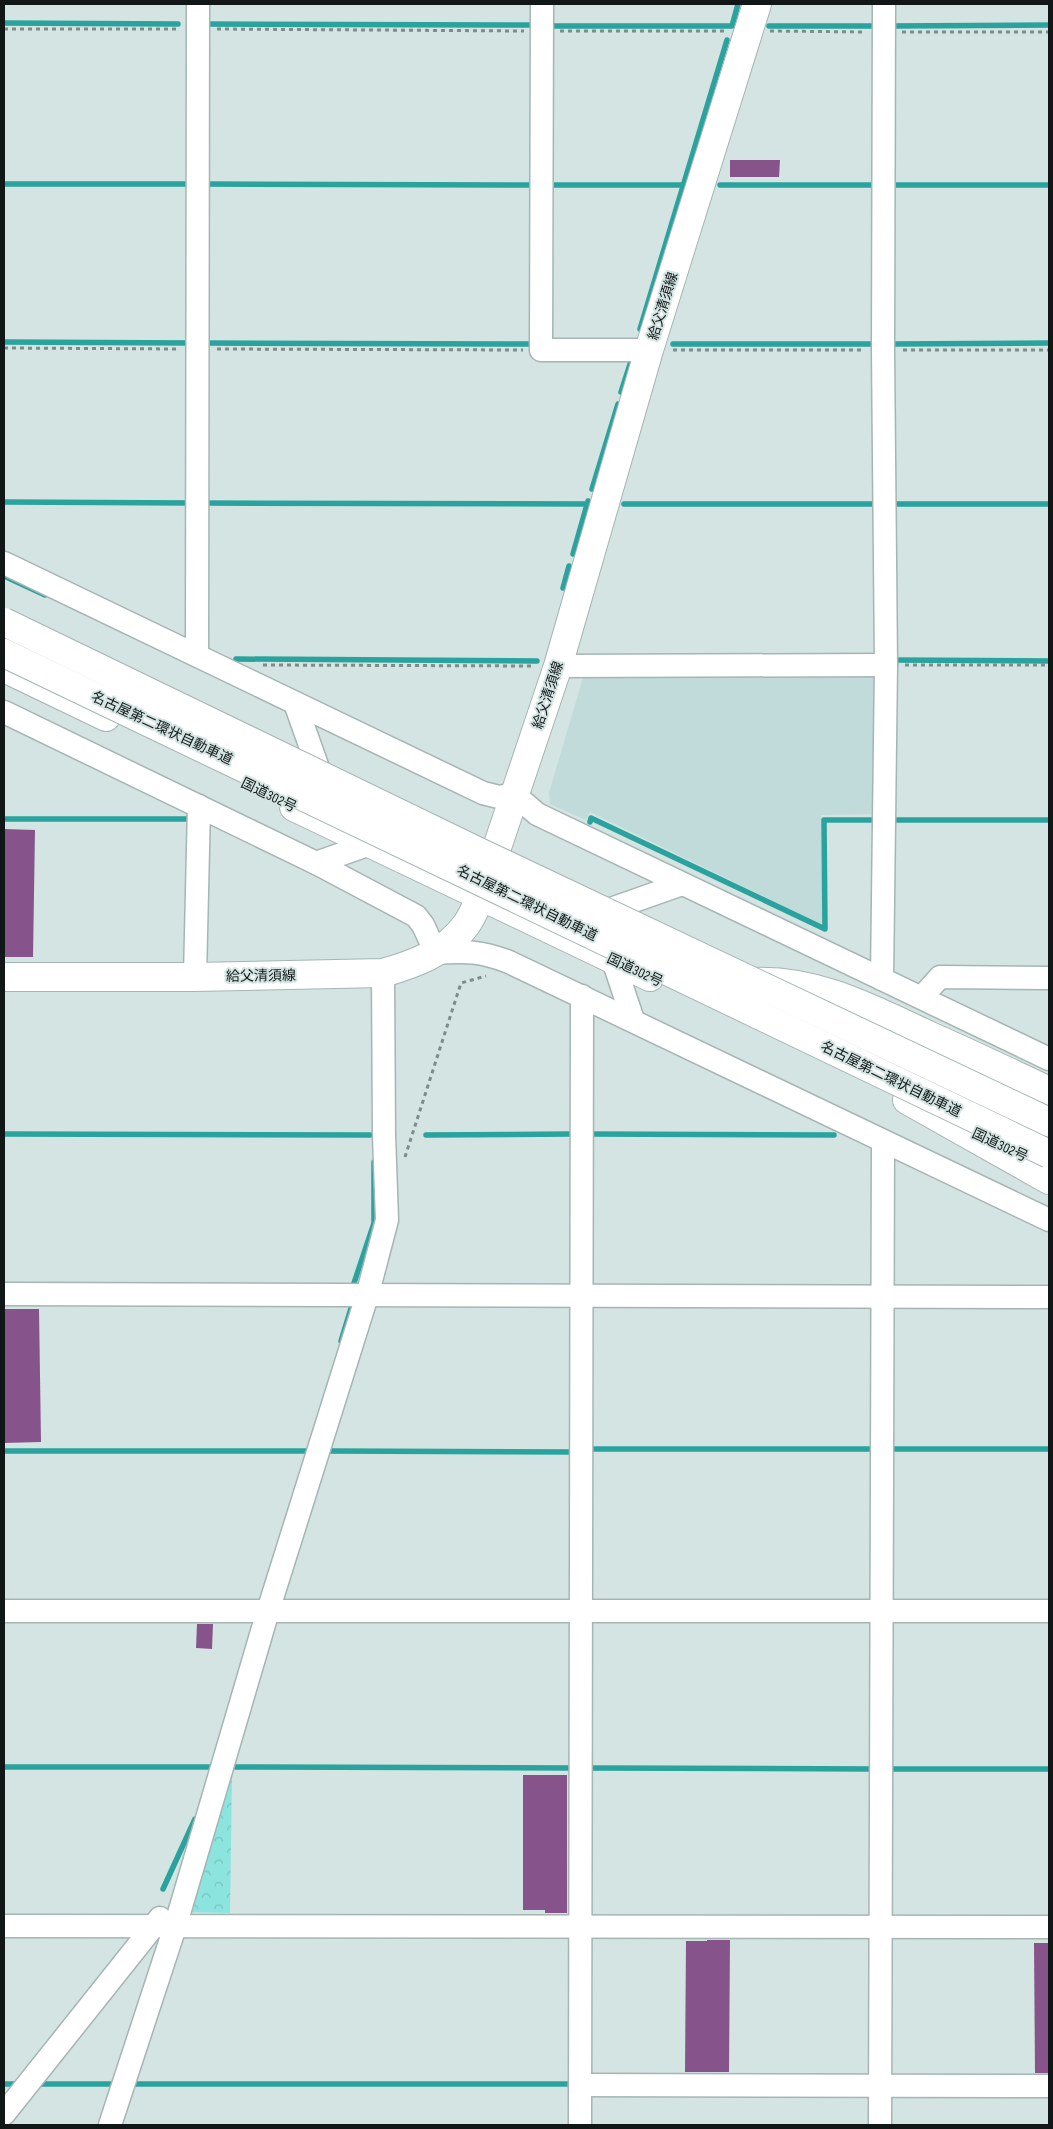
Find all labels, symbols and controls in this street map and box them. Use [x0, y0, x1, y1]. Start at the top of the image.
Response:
street label: 給父清須線 [645, 270, 681, 342]
street label: 給父清須線 [529, 659, 567, 731]
street label: 名古屋第二環状自動車道 [89, 688, 235, 768]
street label: 国道302号 [238, 774, 300, 816]
street label: 名古屋第二環状自動車道 [454, 862, 600, 944]
street label: 国道302号 [604, 950, 666, 990]
street label: 給父清須線 [226, 967, 296, 985]
street label: 名古屋第二環状自動車道 [818, 1038, 964, 1120]
street label: 国道302号 [969, 1125, 1031, 1165]

